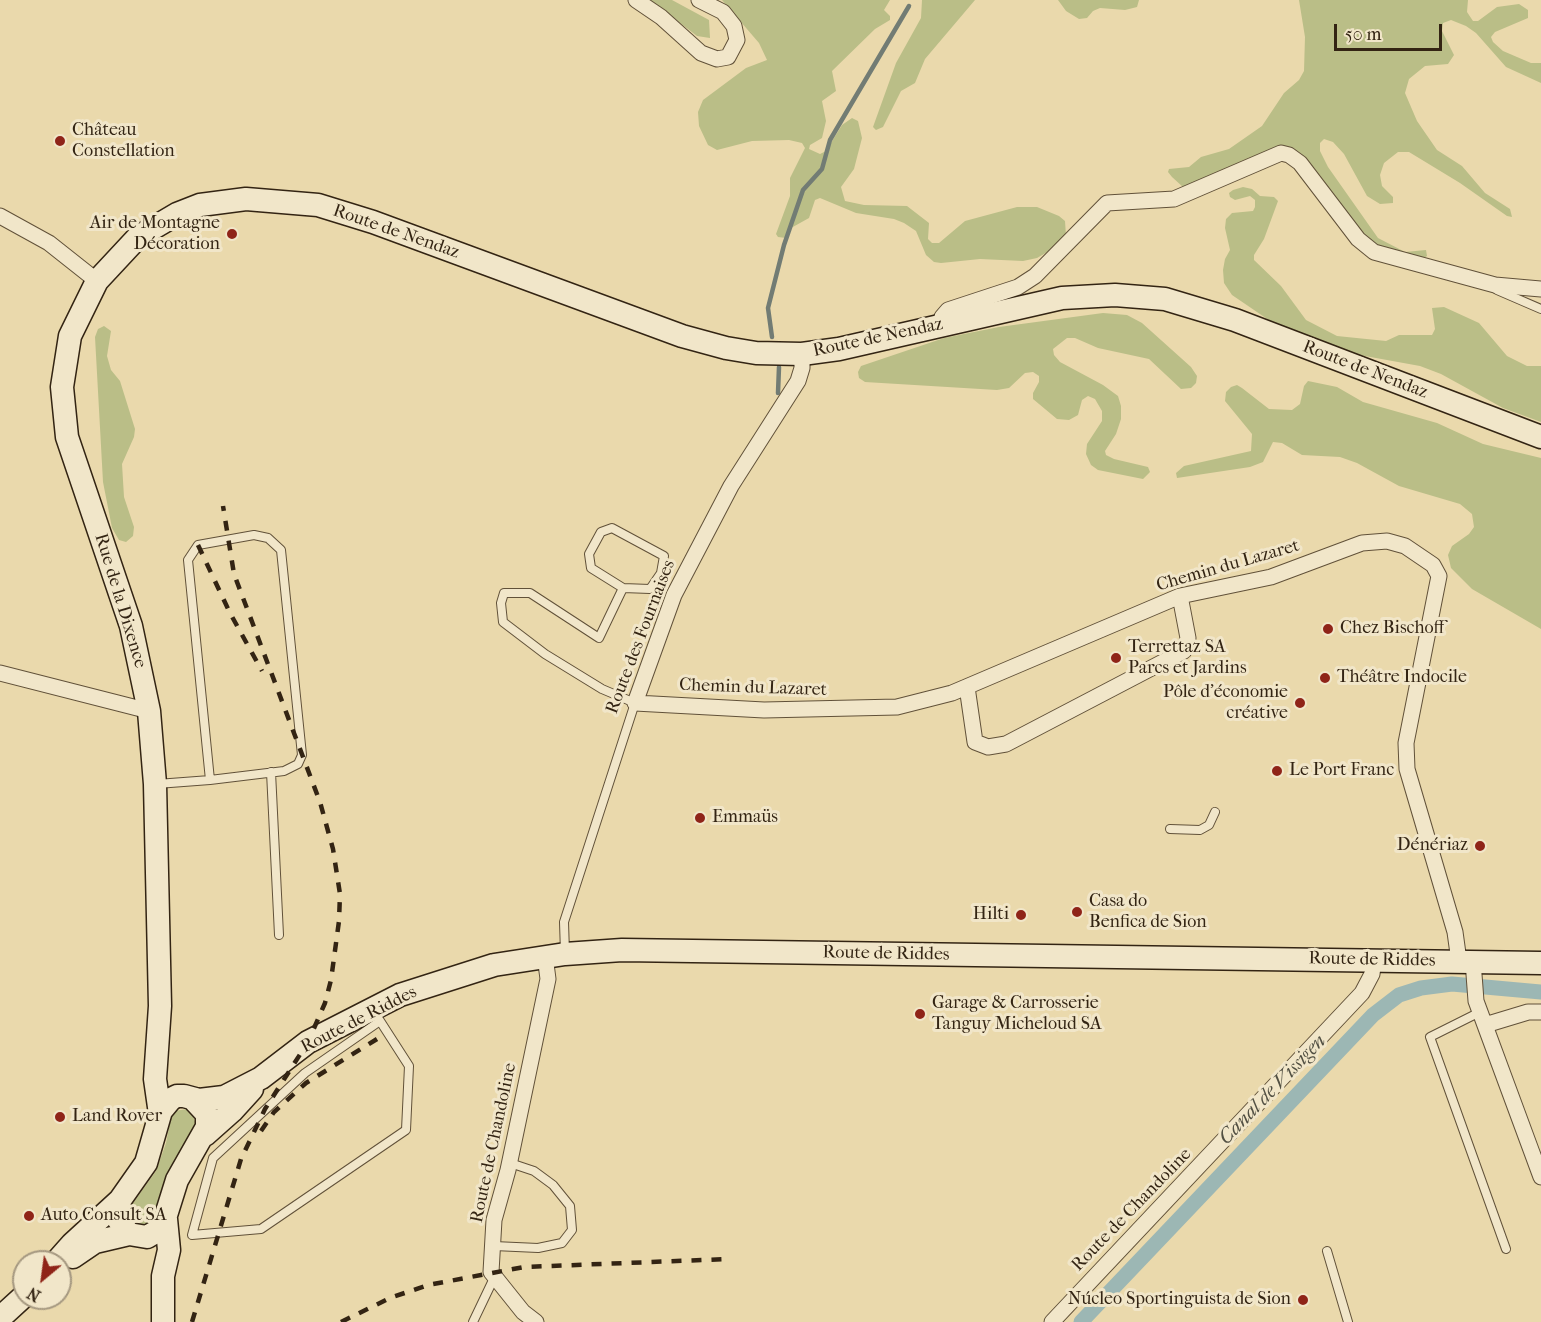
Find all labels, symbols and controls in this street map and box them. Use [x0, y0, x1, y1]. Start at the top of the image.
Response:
scale bar [1337, 12, 1445, 50]
text: 50 m [1345, 24, 1381, 45]
place label: Château Constellation [72, 120, 175, 162]
marker: Château Constellation [53, 134, 67, 148]
street label: Route de Nendaz [330, 200, 462, 264]
place label: Air de Montagne Décoration [90, 213, 220, 256]
marker: Air de Montagne Décoration [225, 227, 239, 241]
street label: Route de Nendaz [811, 314, 945, 362]
street label: Route de Nendaz [1299, 336, 1431, 404]
street label: Rue de la Dixence [89, 531, 151, 671]
street label: Chemin du Lazaret [1154, 535, 1302, 597]
street label: Route des Fournaises [602, 557, 680, 717]
place label: Chez Bischoff [1340, 618, 1444, 640]
marker: Chez Bischoff [1321, 622, 1335, 636]
place label: Terrettaz SA Parcs et Jardins [1128, 637, 1247, 680]
marker: Terrettaz SA Parcs et Jardins [1109, 651, 1123, 665]
place label: Théâtre Indocile [1337, 667, 1467, 689]
marker: Théâtre Indocile [1318, 671, 1332, 685]
street label: Chemin du Lazaret [679, 675, 827, 701]
place label: Pôle d'économie créative [1163, 682, 1288, 724]
marker: Pôle d'économie créative [1293, 696, 1307, 710]
place label: Le Port Franc [1289, 760, 1394, 782]
marker: Le Port Franc [1270, 764, 1284, 778]
place label: Emmaüs [712, 807, 778, 829]
marker: Emmaüs [693, 811, 707, 825]
place label: Dénériaz [1397, 835, 1468, 857]
marker: Dénériaz [1473, 839, 1487, 853]
place label: Casa do Benfica de Sion [1089, 891, 1207, 934]
place label: Hilti [973, 904, 1009, 926]
marker: Casa do Benfica de Sion [1070, 905, 1084, 919]
marker: Hilti [1014, 908, 1028, 922]
street label: Route de Riddes [822, 942, 950, 966]
street label: Route de Riddes [1308, 948, 1436, 972]
street label: Route de Riddes [298, 982, 420, 1058]
place label: Garage & Carrosserie Tanguy Micheloud SA [932, 993, 1102, 1036]
marker: Garage & Carrosserie Tanguy Micheloud SA [913, 1007, 927, 1021]
water label: Canal de Vissigen [1214, 1030, 1332, 1150]
street label: Route de Chandoline [466, 1061, 522, 1225]
place label: Land Rover [72, 1106, 162, 1128]
marker: Land Rover [53, 1110, 67, 1124]
street label: Route de Chandoline [1068, 1144, 1196, 1276]
place label: Auto Consult SA [41, 1205, 167, 1227]
marker: Auto Consult SA [22, 1209, 36, 1223]
north arrow [12, 1250, 72, 1310]
text: N [24, 1283, 44, 1306]
place label: Núcleo Sportinguista de Sion [1068, 1289, 1291, 1311]
marker: Núcleo Sportinguista de Sion [1296, 1293, 1310, 1307]

